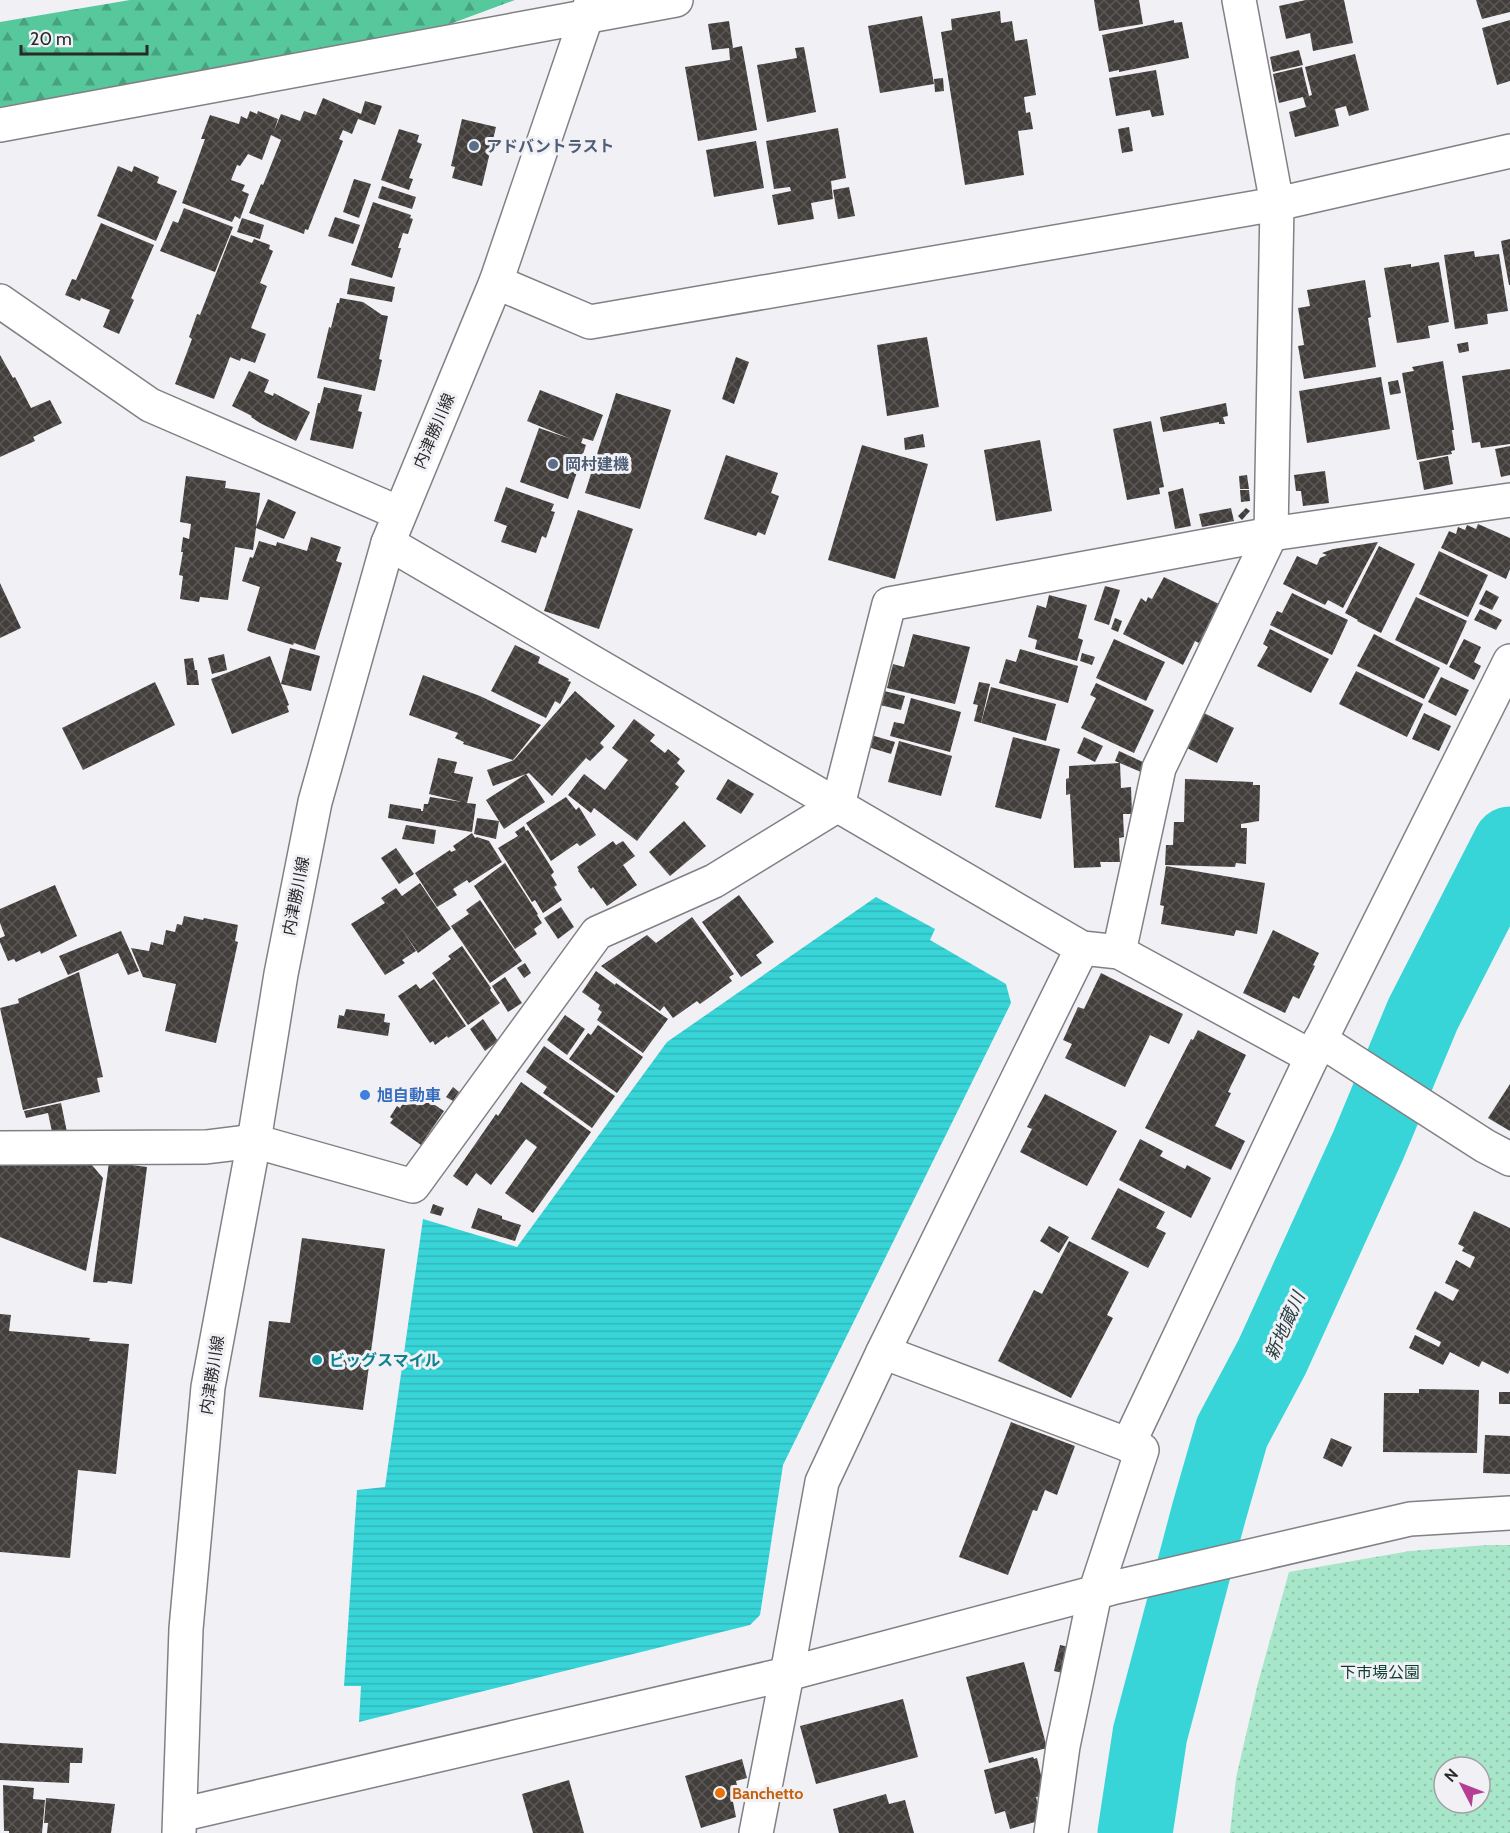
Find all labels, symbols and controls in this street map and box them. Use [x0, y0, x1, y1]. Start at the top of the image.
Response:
scale bar [21, 18, 147, 56]
text: 20 m [30, 28, 72, 50]
place label: アドバントラスト [486, 137, 614, 156]
marker: アドバントラスト [467, 139, 481, 153]
street label: 内津勝川線 [410, 390, 458, 472]
place label: 岡村建機 [565, 455, 629, 474]
marker: 岡村建機 [546, 457, 560, 471]
street label: 内津勝川線 [279, 855, 313, 937]
place label: 旭自動車 [377, 1086, 441, 1105]
marker: 旭自動車 [358, 1088, 372, 1102]
water label: 新地蔵川 [1260, 1287, 1311, 1363]
street label: 内津勝川線 [196, 1334, 228, 1416]
place label: ビッグスマイル [329, 1351, 441, 1370]
marker: ビッグスマイル [310, 1353, 324, 1367]
park label: 下市場公園 [1340, 1663, 1420, 1682]
north arrow [1432, 1755, 1492, 1815]
text: N [1440, 1765, 1462, 1786]
place label: Banchetto [732, 1784, 803, 1803]
marker: Banchetto [713, 1786, 727, 1800]

